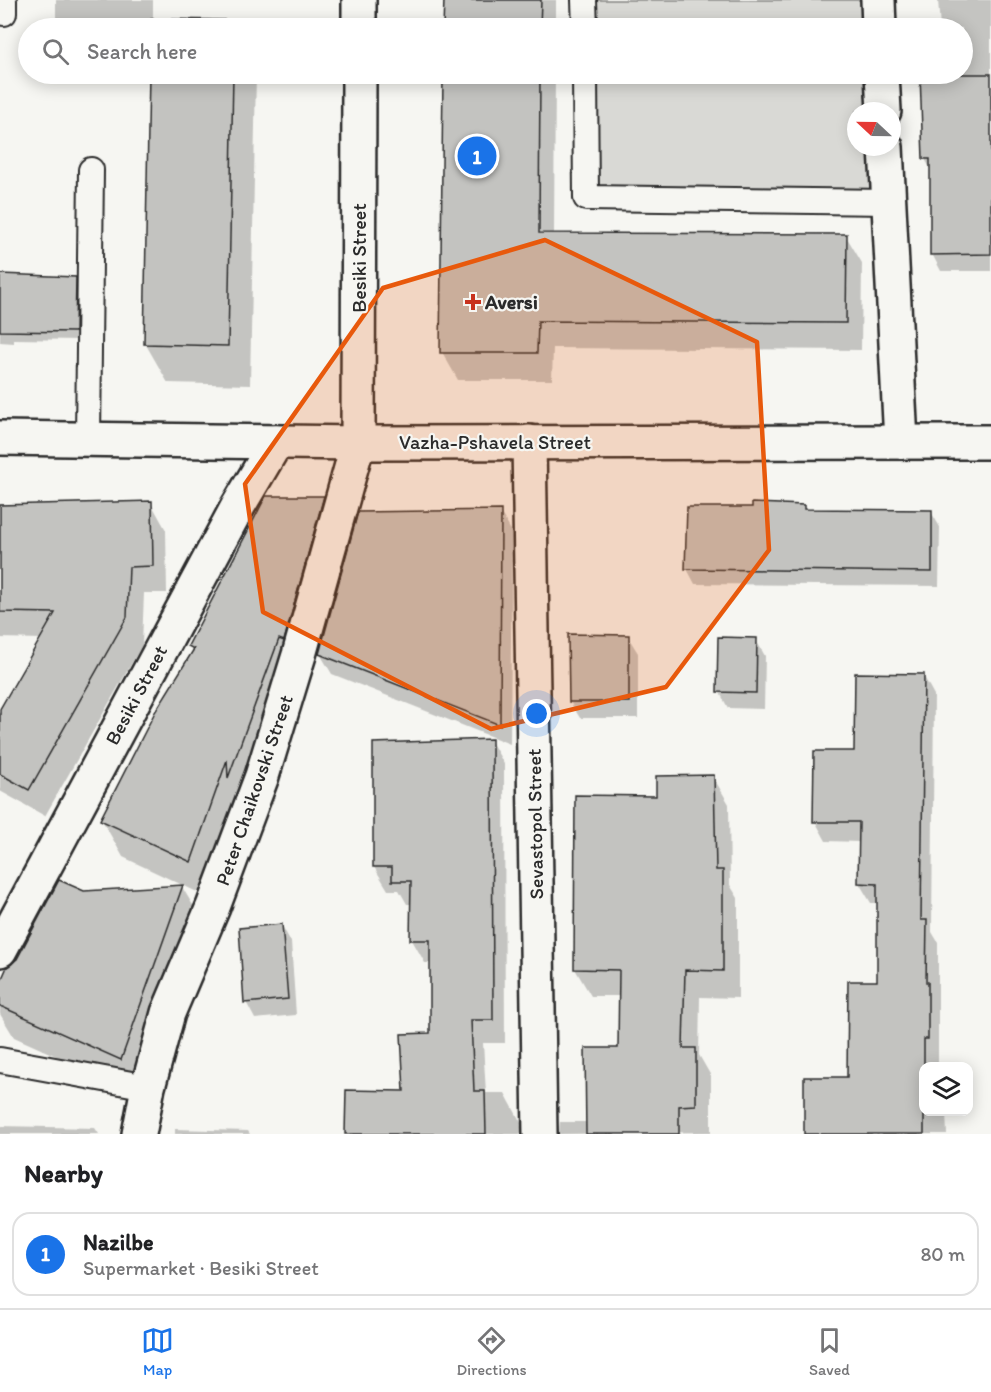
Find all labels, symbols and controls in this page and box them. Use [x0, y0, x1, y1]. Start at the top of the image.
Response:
search box [18, 18, 973, 84]
icon: search [39, 35, 72, 68]
text: Search here [87, 38, 197, 65]
north arrow [847, 102, 901, 156]
pin: 1 [458, 134, 496, 178]
street label: Besiki Street [347, 203, 371, 313]
place label: Aversi [484, 290, 538, 314]
marker: Aversi [466, 295, 480, 309]
street label: Vazha-Pshavela Street [399, 430, 591, 454]
street label: Besiki Street [100, 641, 173, 749]
street label: Peter Chaikovski Street [210, 691, 298, 889]
your location [522, 699, 551, 728]
street label: Sevastopol Street [522, 748, 548, 900]
map controls [919, 1062, 973, 1116]
button: layers [919, 1062, 973, 1116]
text: Nearby [24, 1157, 103, 1189]
text: Nazilbe [83, 1229, 154, 1256]
text: 1 [41, 1242, 50, 1266]
text: 80 m [920, 1242, 965, 1266]
text: Supermarket · Besiki Street [83, 1256, 319, 1280]
tab: Map [141, 1324, 174, 1379]
tab: Directions [456, 1324, 527, 1379]
tab: Saved [809, 1324, 850, 1379]

